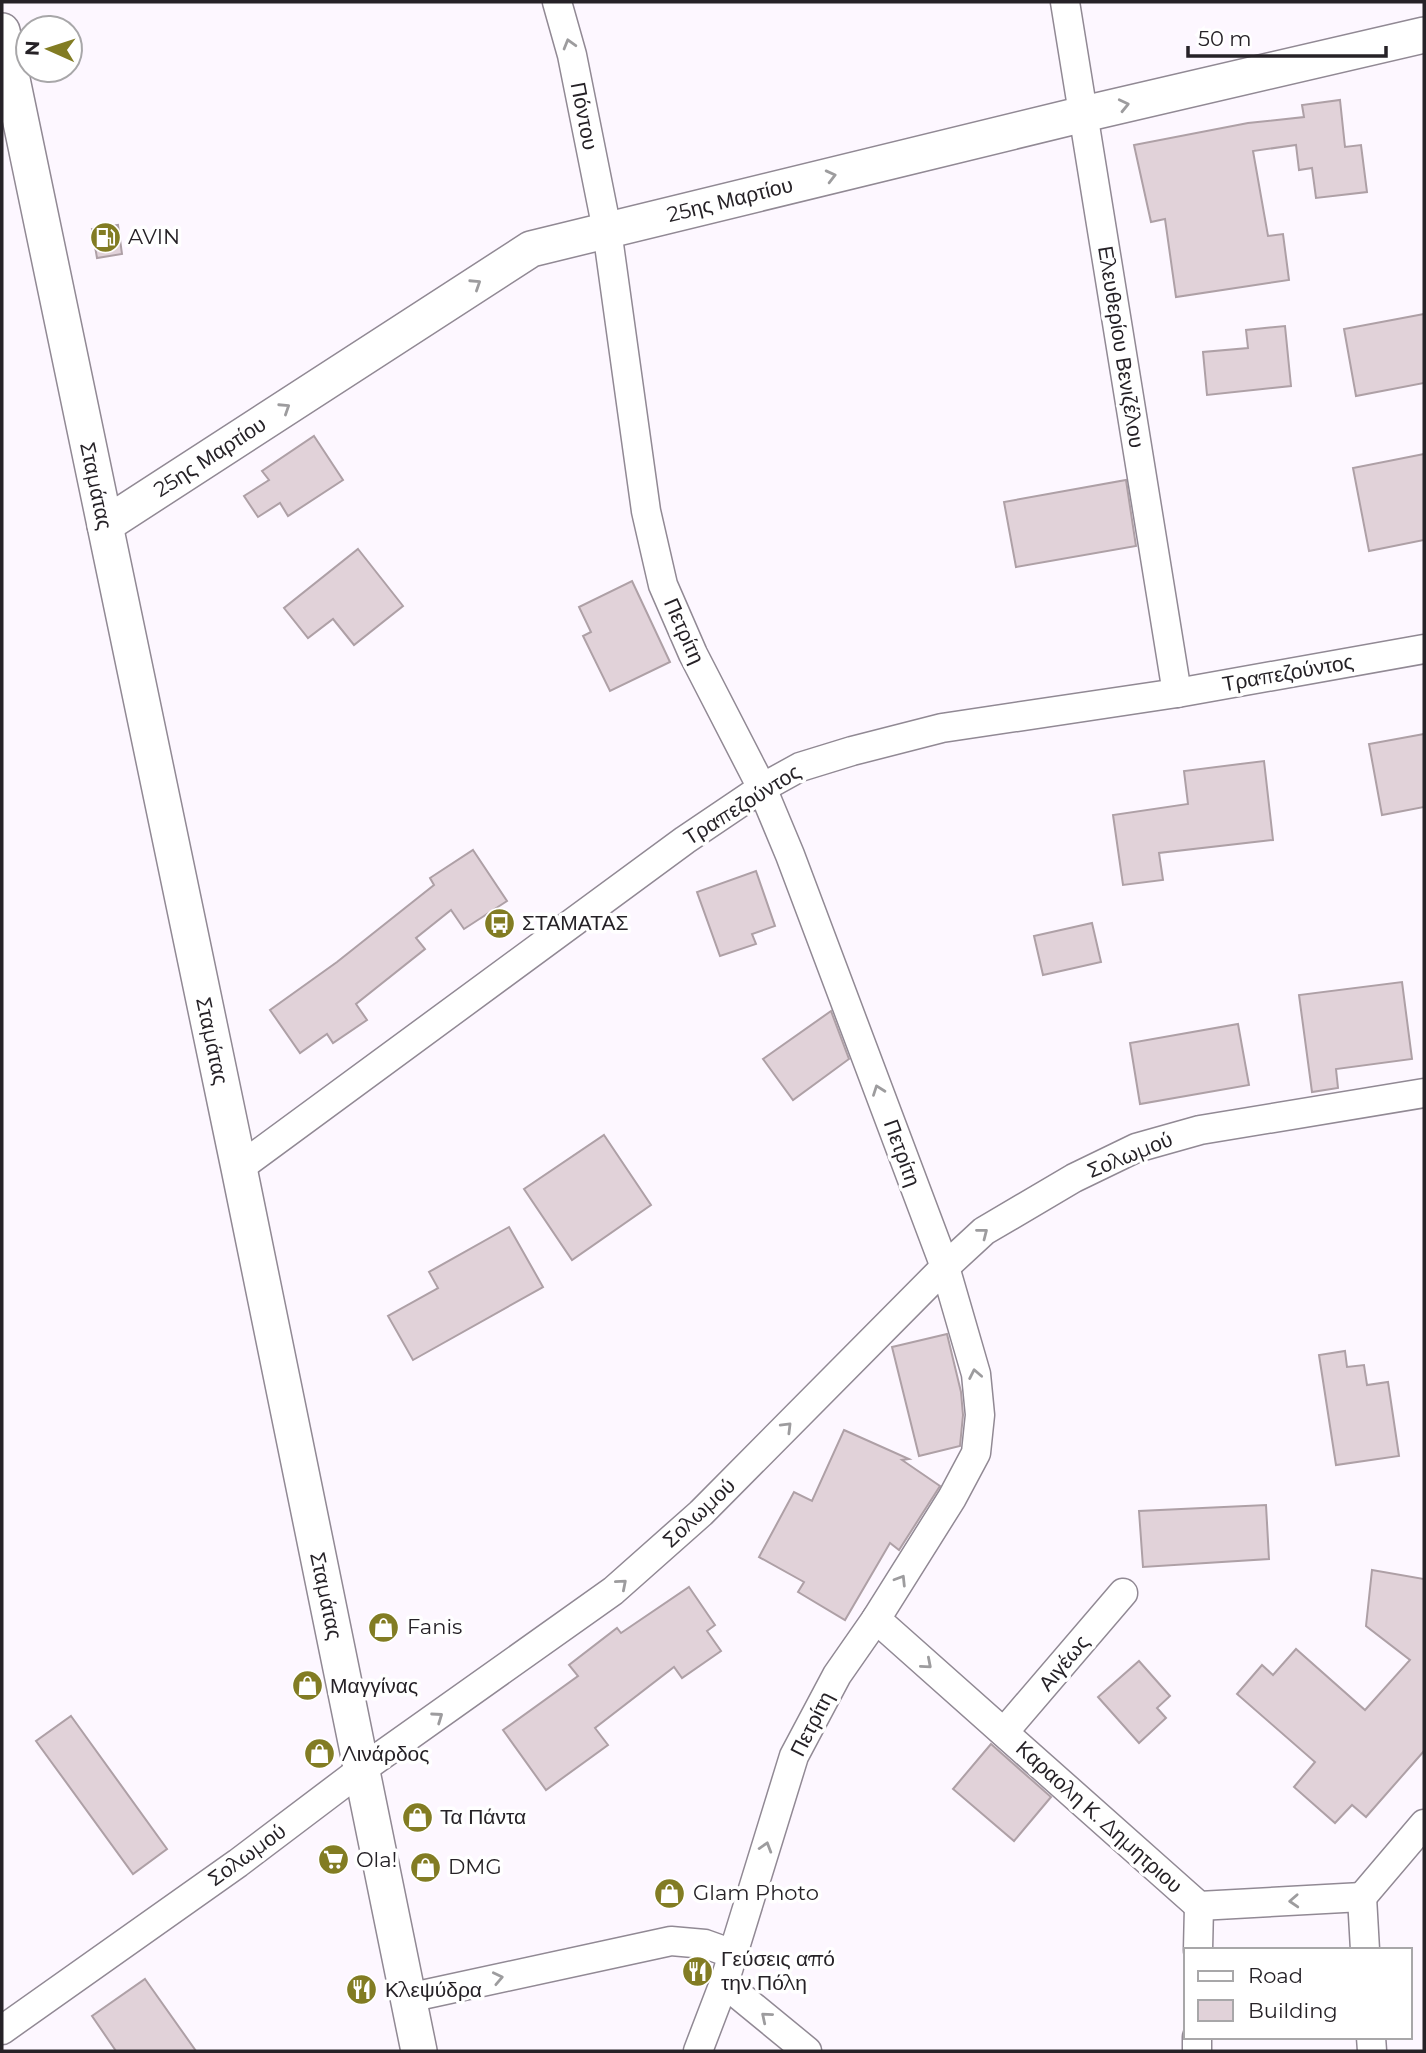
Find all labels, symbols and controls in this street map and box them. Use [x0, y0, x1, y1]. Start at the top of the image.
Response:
north arrow [14, 14, 84, 84]
scale bar [1188, 14, 1386, 58]
text: 50 m [1198, 26, 1252, 51]
one-way arrow [563, 38, 578, 50]
text: N [21, 40, 44, 56]
street label: Πόντου [566, 80, 603, 152]
one-way arrow [1118, 99, 1130, 113]
one-way arrow [825, 170, 837, 184]
street label: 25ης Μαρτίου [664, 172, 795, 227]
fuel station icon: AVIN [88, 220, 122, 254]
place label: AVIN [128, 224, 180, 249]
street label: Ελευθερίου Βενιζέλου [1093, 244, 1150, 450]
one-way arrow [468, 280, 481, 293]
one-way arrow [277, 404, 290, 416]
street label: 25ης Μαρτίου [149, 411, 270, 502]
street label: Σταμάτας [75, 440, 118, 532]
street label: Πετρίτη [659, 594, 710, 668]
street label: Τραπεζούντος [1220, 649, 1355, 696]
street label: Τραπεζούντος [679, 759, 805, 850]
bus stop icon: ΣΤΑΜΑΤΑΣ [482, 906, 516, 940]
place label: ΣΤΑΜΑΤΑΣ [522, 910, 628, 935]
street label: Σταμάτας [191, 995, 234, 1087]
one-way arrow [873, 1084, 887, 1096]
street label: Πετρίτη [879, 1116, 926, 1190]
street label: Σολωμού [1083, 1126, 1176, 1183]
one-way arrow [975, 1229, 988, 1241]
one-way arrow [969, 1368, 984, 1380]
one-way arrow [778, 1423, 791, 1436]
street label: Σολωμού [657, 1473, 740, 1552]
street label: Σταμάτας [305, 1550, 348, 1642]
one-way arrow [892, 1575, 905, 1588]
one-way arrow [613, 1580, 626, 1592]
shop icon: Fanis [367, 1610, 401, 1644]
place label: Fanis [407, 1614, 462, 1639]
street label: Αιγέως [1033, 1630, 1094, 1696]
one-way arrow [919, 1656, 932, 1668]
shop icon: Μαγγίνας [290, 1669, 324, 1703]
place label: Μαγγίνας [330, 1673, 418, 1698]
street label: Πετρίτη [785, 1687, 838, 1760]
one-way arrow [430, 1712, 443, 1725]
street label: Καραολη Κ. Δημητριου [1011, 1735, 1188, 1898]
shop icon: Λινάρδος [302, 1737, 336, 1771]
place label: Λινάρδος [342, 1741, 429, 1766]
shop icon: Τα Πάντα [400, 1800, 434, 1834]
place label: Τα Πάντα [440, 1804, 526, 1829]
street label: Σολωμού [203, 1818, 290, 1891]
one-way arrow [758, 1841, 773, 1853]
supermarket icon: Ola! [316, 1843, 350, 1877]
place label: Ola! [356, 1847, 397, 1872]
shop icon: DMG [408, 1850, 442, 1884]
place label: DMG [448, 1854, 502, 1879]
shop icon: Glam Photo [653, 1876, 687, 1910]
place label: Glam Photo [693, 1880, 819, 1905]
one-way arrow [1288, 1893, 1299, 1908]
place label: Γεύσεις από την Πόλη [721, 1946, 835, 1995]
legend [1184, 1948, 1412, 2039]
restaurant icon: Γεύσεις από την Πόλη [681, 1954, 715, 1988]
text: Road [1248, 1963, 1303, 1988]
one-way arrow [492, 1972, 504, 1986]
restaurant icon: Κλεψύδρα [345, 1973, 379, 2007]
place label: Κλεψύδρα [385, 1977, 482, 2002]
text: Building [1248, 1998, 1338, 2023]
one-way arrow [761, 2013, 774, 2025]

